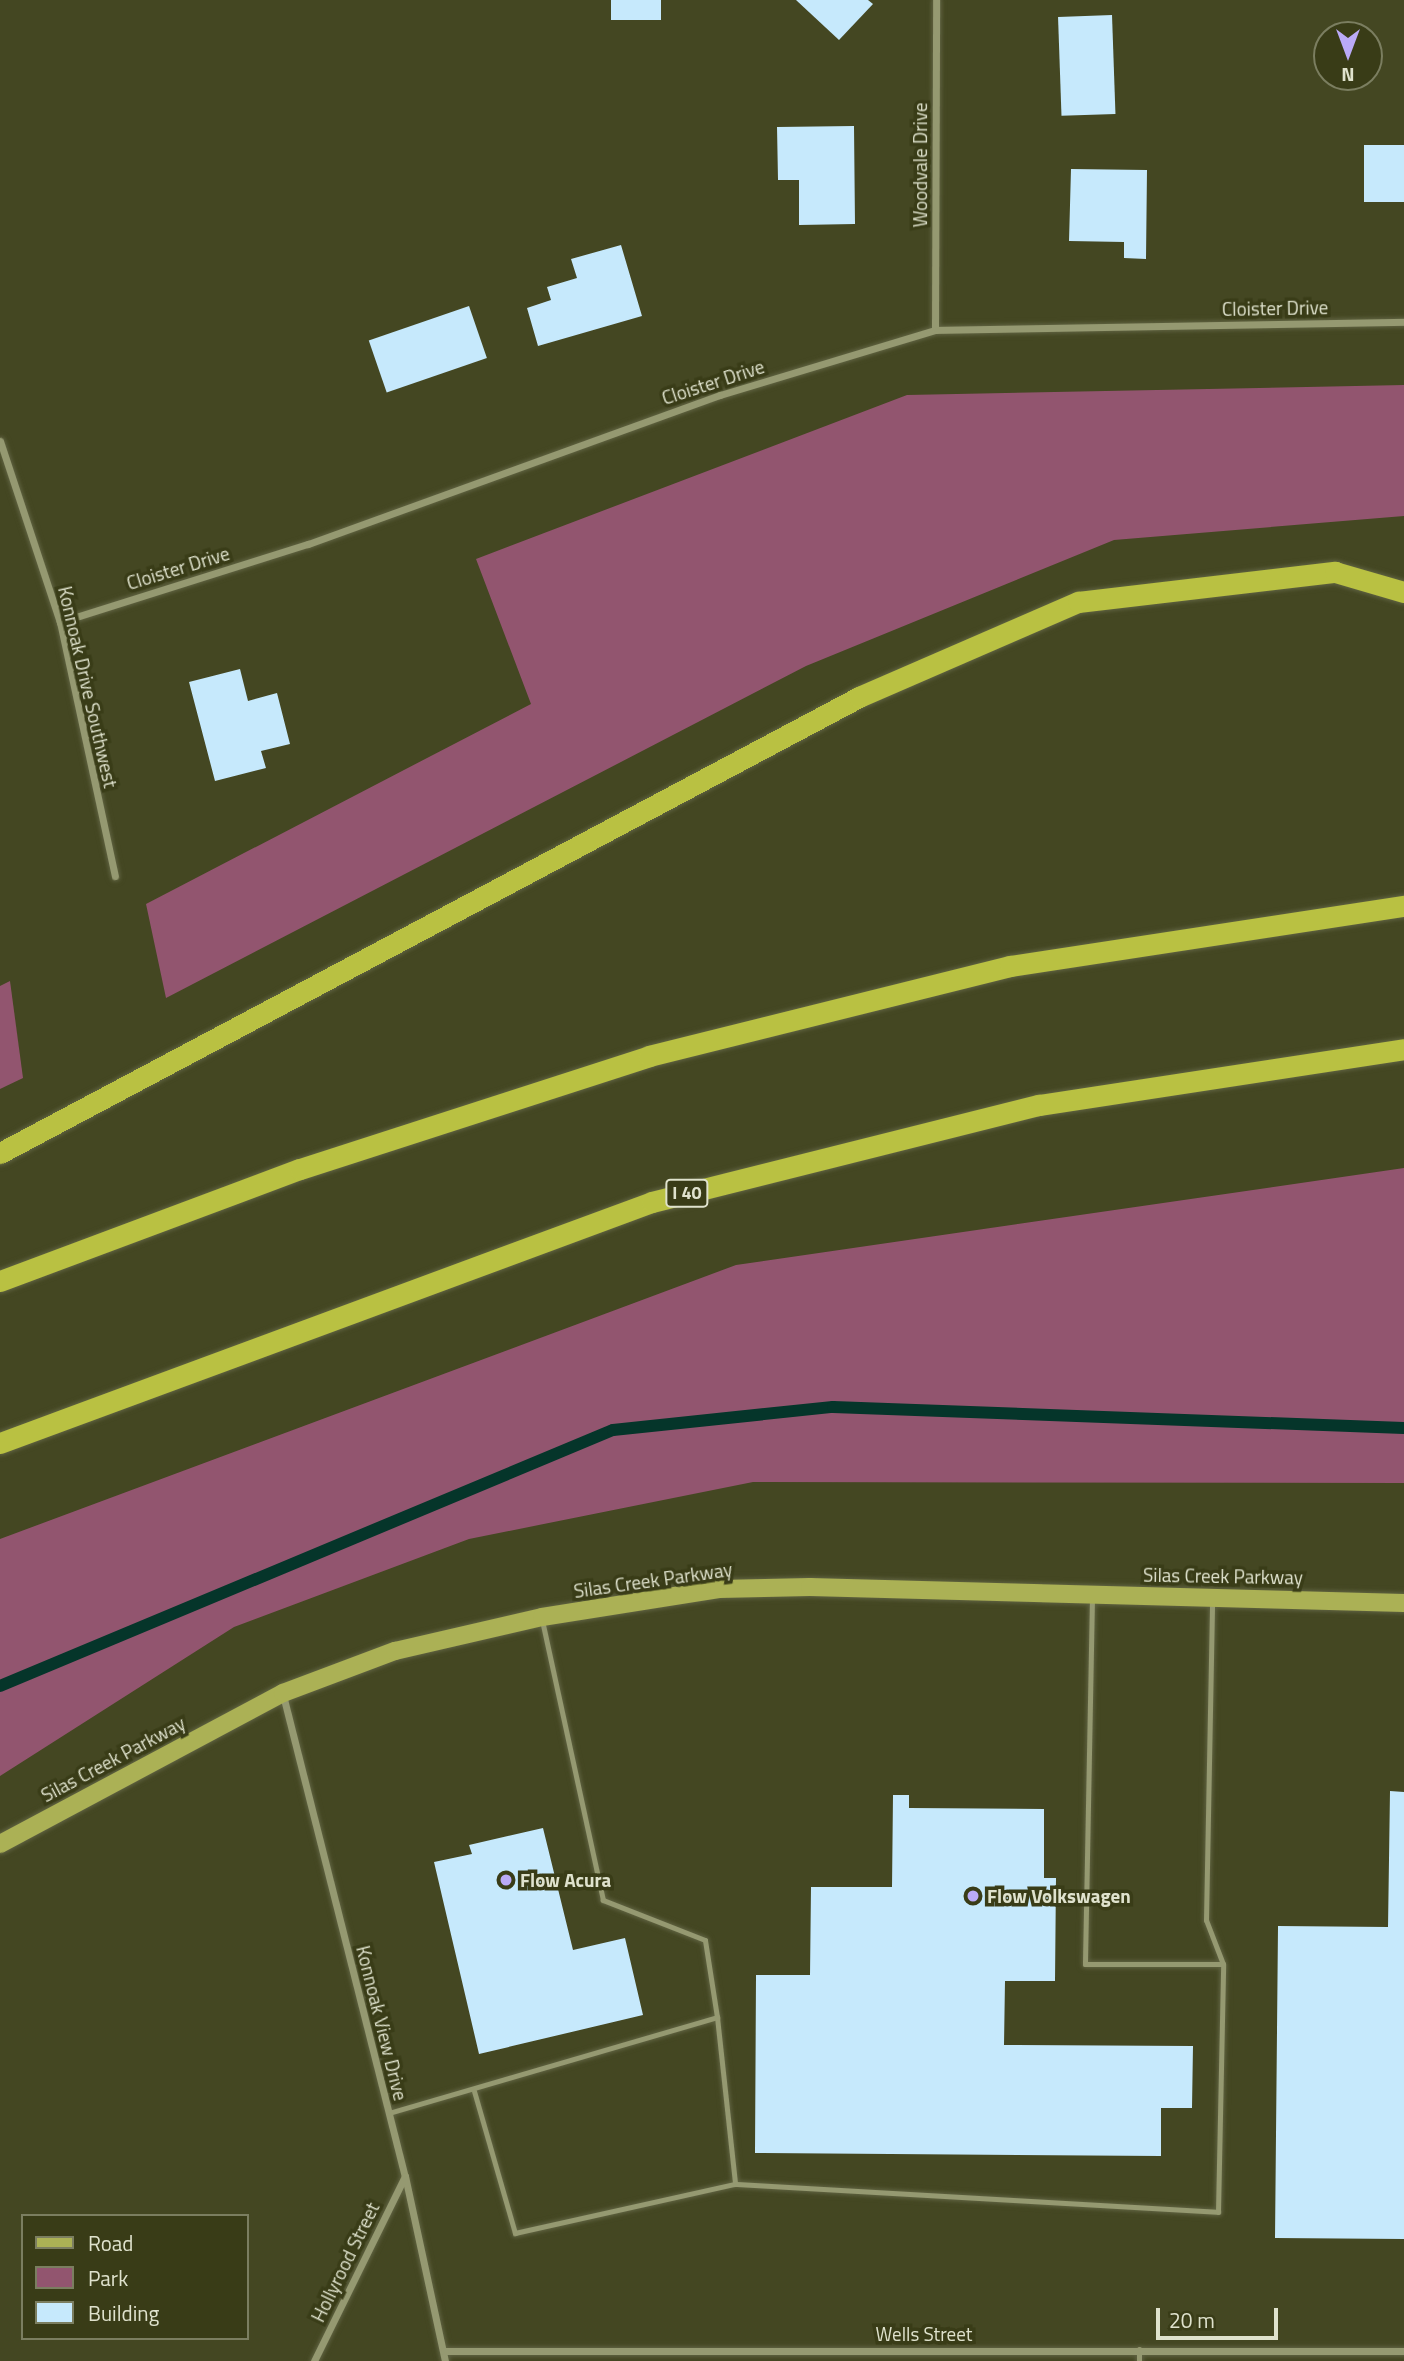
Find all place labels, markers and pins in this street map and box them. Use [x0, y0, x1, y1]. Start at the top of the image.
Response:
place label: Flow Acura [520, 1869, 611, 1891]
marker: Flow Acura [498, 1872, 514, 1888]
place label: Flow Volkswagen [987, 1885, 1131, 1907]
marker: Flow Volkswagen [965, 1888, 981, 1904]

